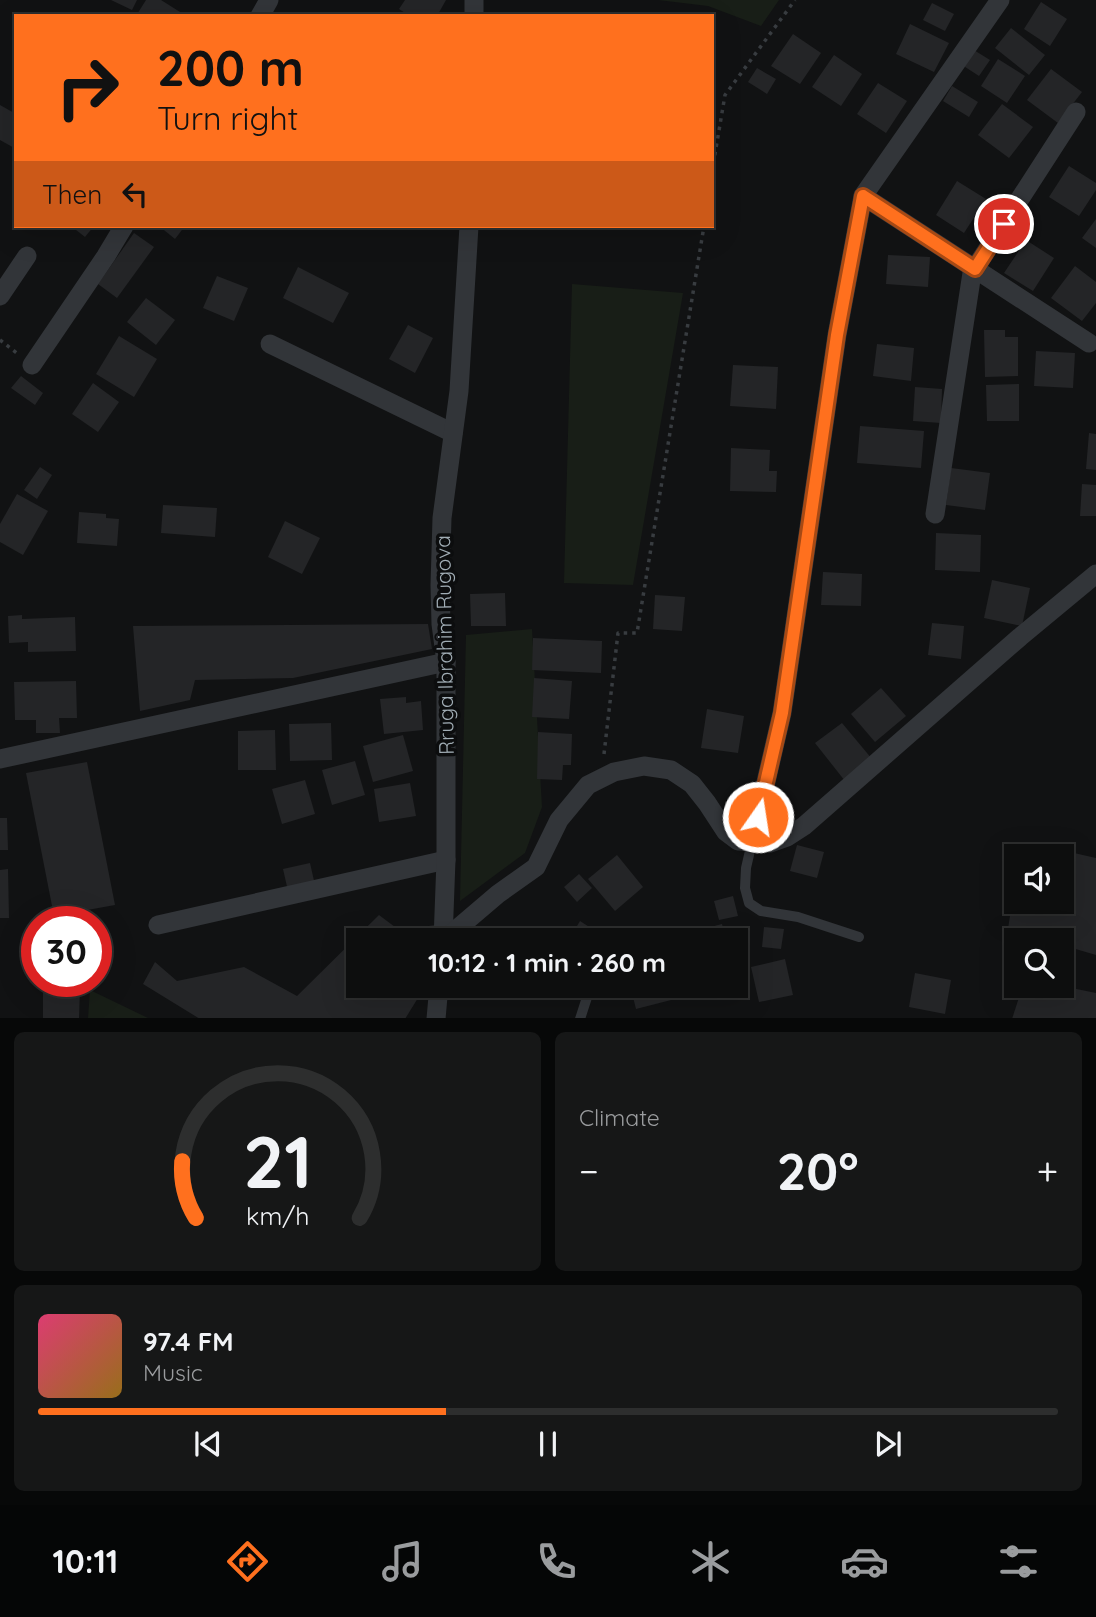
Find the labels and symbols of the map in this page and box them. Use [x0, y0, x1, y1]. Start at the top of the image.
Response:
pin [974, 194, 1034, 254]
street label: Rruga Ibrahim Rugova [429, 535, 459, 755]
position arrow [721, 780, 795, 854]
speed limit sign: 30 [21, 906, 112, 997]

